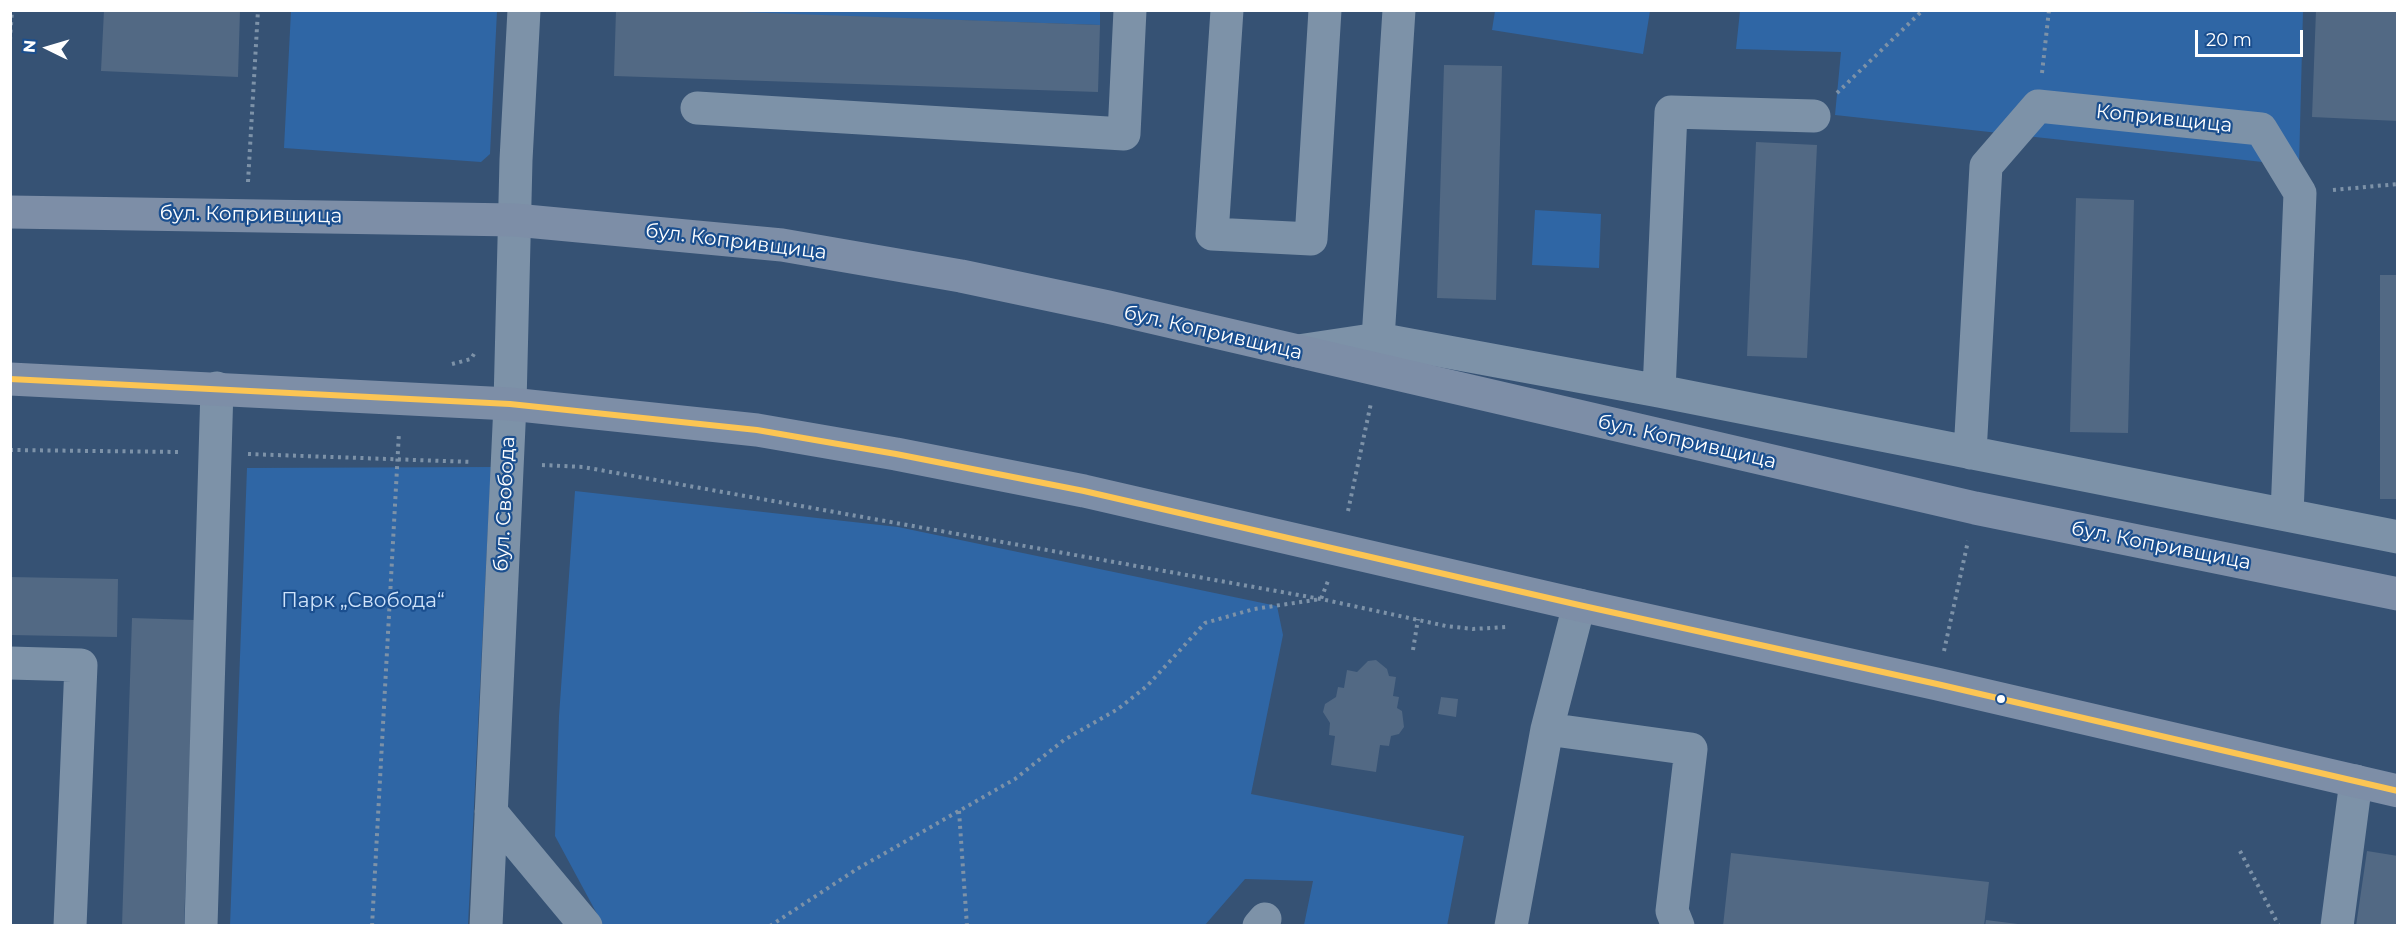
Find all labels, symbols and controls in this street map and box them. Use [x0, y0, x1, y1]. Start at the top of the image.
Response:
north arrow [18, 18, 78, 78]
scale bar [2198, 18, 2306, 56]
text: 20 m [2206, 29, 2252, 51]
text: N [20, 39, 40, 54]
street label: Копривщица [2095, 100, 2233, 138]
street label: бул. Копривщица [159, 201, 343, 229]
street label: бул. Копривщица [644, 219, 828, 265]
street label: бул. Копривщица [1121, 301, 1305, 365]
street label: бул. Копривщица [1595, 410, 1779, 474]
street label: бул. Свобода [489, 436, 521, 572]
street label: бул. Копривщица [2069, 517, 2253, 575]
park label: Парк „Свобода“ [281, 589, 445, 613]
unlabelled marker [1995, 693, 2007, 705]

